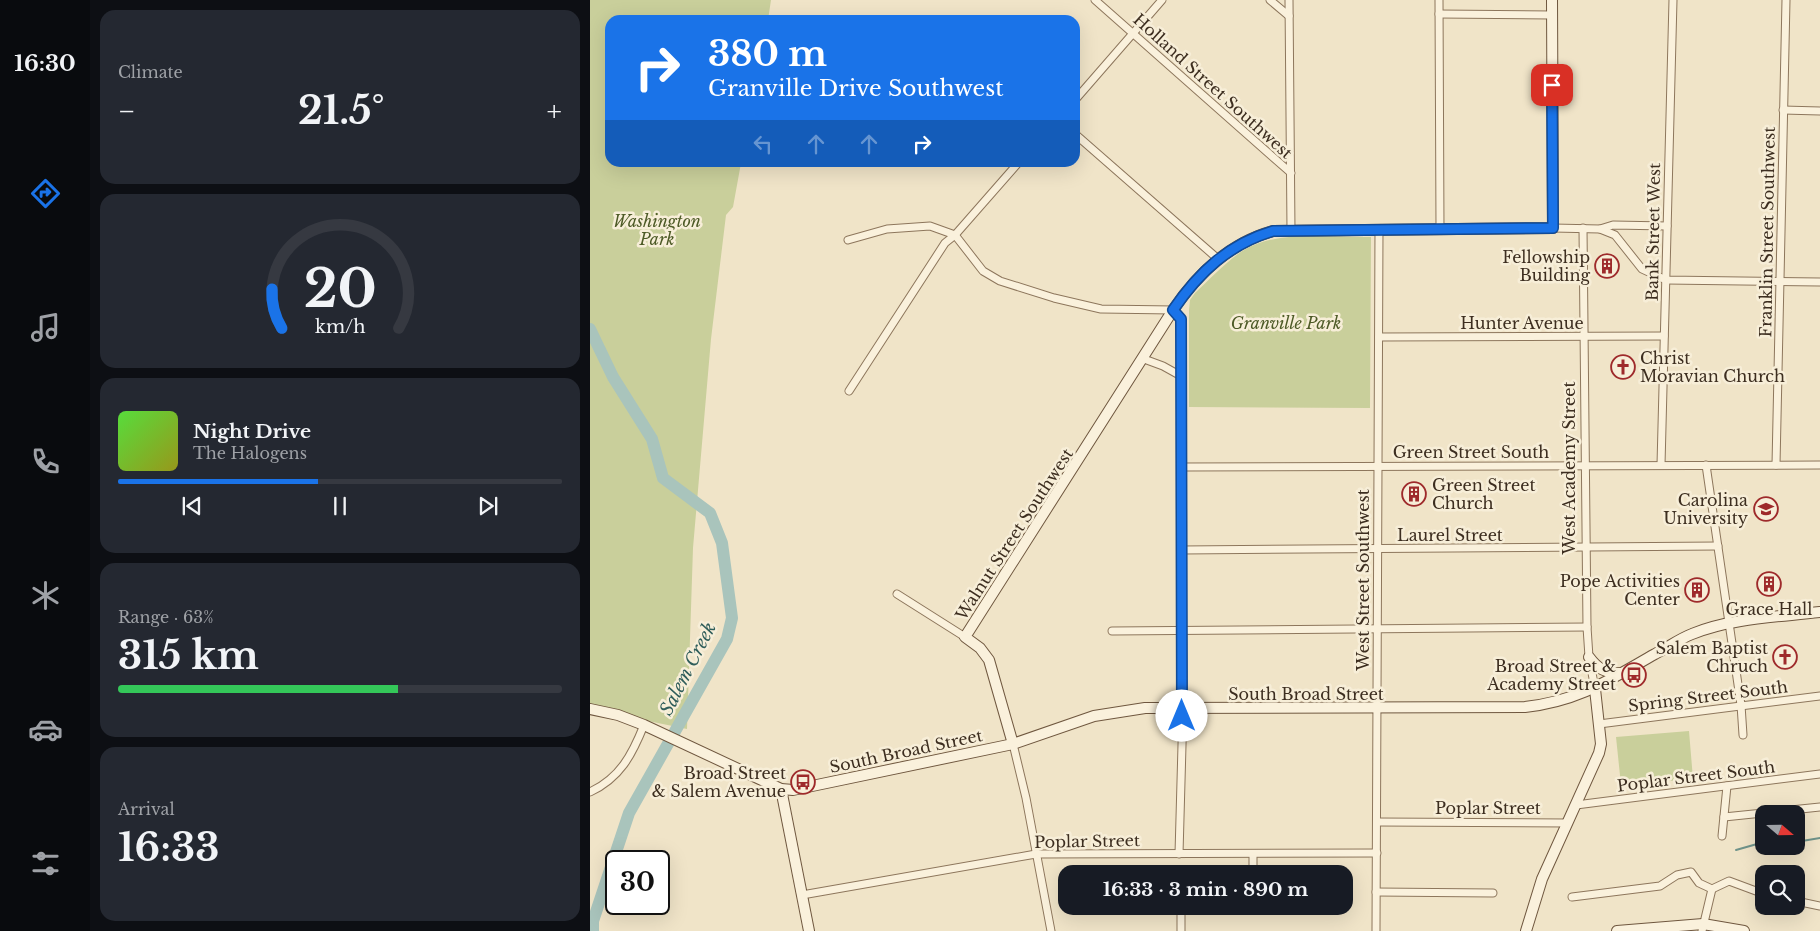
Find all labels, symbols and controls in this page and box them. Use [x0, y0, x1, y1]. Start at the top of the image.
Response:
street label: Holland Street Southwest [1129, 9, 1297, 163]
text: 380 m [708, 32, 827, 75]
icon: right [625, 35, 690, 100]
text: 16:30 [14, 50, 76, 77]
text: Climate [118, 62, 183, 82]
pin [1531, 64, 1573, 106]
icon: arrive [1538, 71, 1566, 99]
text: Granville Drive Southwest [708, 75, 1004, 102]
text: 21.5° [298, 87, 384, 134]
text: − [118, 94, 136, 129]
text: + [547, 94, 562, 129]
street label: Franklin Street Southwest [1755, 126, 1779, 338]
icon: left [749, 130, 777, 158]
icon: ahead [802, 130, 830, 158]
icon: ahead [855, 130, 883, 158]
icon: right [908, 130, 936, 158]
street label: Bank Street West [1642, 163, 1664, 301]
icon: directions [28, 176, 63, 211]
park label: Washington Park [613, 211, 701, 249]
place label: Fellowship Building [1502, 247, 1590, 285]
building icon: Fellowship Building [1594, 253, 1620, 279]
text: 20 [303, 257, 377, 321]
icon: music [28, 310, 63, 345]
park label: Granville Park [1231, 313, 1341, 333]
street label: Hunter Avenue [1460, 313, 1584, 333]
text: km/h [315, 316, 365, 338]
place label: Christ Moravian Church [1640, 348, 1785, 386]
church icon: Christ Moravian Church [1610, 354, 1636, 380]
street label: West Academy Street [1559, 382, 1579, 555]
text: Night Drive [193, 420, 311, 443]
street label: Green Street South [1393, 442, 1549, 462]
text: The Halogens [193, 443, 307, 463]
icon: phone [28, 444, 63, 479]
street label: Walnut Street Southwest [950, 444, 1077, 624]
place label: Green Street Church [1432, 475, 1535, 513]
building icon: Green Street Church [1401, 481, 1427, 507]
street label: West Street Southwest [1353, 489, 1373, 672]
place label: Carolina University [1663, 490, 1749, 528]
icon: previous [178, 492, 206, 520]
icon: pause [326, 492, 354, 520]
icon: next [474, 492, 502, 520]
school or university icon: Carolina University [1753, 496, 1779, 522]
street label: Laurel Street [1397, 525, 1503, 545]
place label: Pope Activities Center [1560, 571, 1680, 609]
building icon: Grace Hall [1756, 571, 1782, 597]
building icon: Pope Activities Center [1684, 577, 1710, 603]
icon: climate [28, 578, 63, 613]
place label: Grace Hall [1726, 599, 1812, 619]
text: Range · 63% [118, 607, 214, 627]
water label: Salem Creek [655, 619, 721, 719]
text: 315 km [118, 632, 259, 679]
place label: Salem Baptist Chruch [1656, 638, 1768, 676]
church icon: Salem Baptist Chruch [1772, 644, 1798, 670]
place label: Broad Street & Academy Street [1486, 656, 1616, 694]
bus stop icon: Broad Street & Academy Street [1621, 662, 1647, 688]
street label: Spring Street South [1627, 676, 1789, 716]
street label: South Broad Street [1228, 684, 1384, 704]
position arrow [1155, 689, 1207, 741]
icon: car [28, 712, 63, 747]
street label: South Broad Street [828, 725, 984, 777]
street label: Poplar Street South [1616, 756, 1776, 796]
place label: Broad Street & Salem Avenue [652, 763, 786, 801]
bus stop icon: Broad Street & Salem Avenue [790, 769, 816, 795]
street label: Poplar Street [1435, 798, 1541, 818]
text: Arrival [118, 799, 175, 819]
north arrow [1755, 805, 1805, 855]
map controls [1755, 805, 1805, 915]
text: 16:33 [118, 824, 219, 871]
street label: Poplar Street [1034, 830, 1140, 852]
icon: filters [28, 846, 63, 881]
speed limit sign: 30 [605, 850, 670, 915]
button: search [1755, 865, 1805, 915]
text: 16:33 · 3 min · 890 m [1103, 878, 1308, 901]

